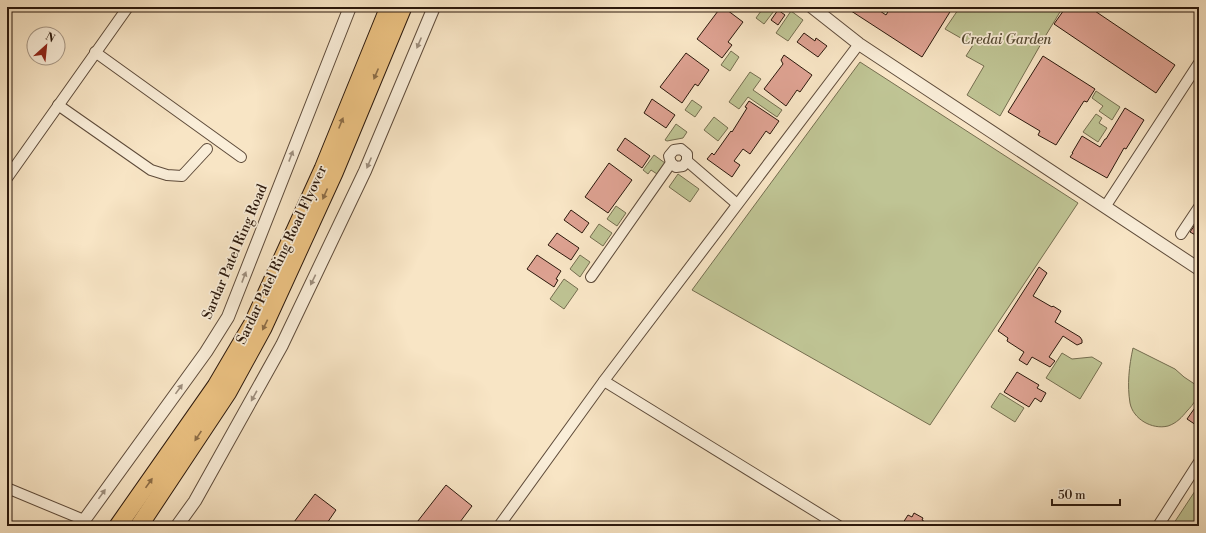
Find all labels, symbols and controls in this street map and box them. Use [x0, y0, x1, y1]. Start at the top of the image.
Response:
north arrow [26, 26, 66, 66]
text: N [43, 30, 57, 46]
park label: Credai Garden [961, 31, 1052, 49]
one-way arrow [415, 37, 422, 49]
one-way arrow [372, 68, 378, 80]
one-way arrow [339, 117, 345, 129]
one-way arrow [289, 150, 295, 162]
one-way arrow [365, 157, 372, 169]
street label: Sardar Patel Ring Road Flyover [233, 163, 331, 347]
street label: Sardar Patel Ring Road [198, 182, 272, 322]
one-way arrow [322, 188, 328, 199]
one-way arrow [241, 271, 247, 283]
one-way arrow [310, 275, 316, 286]
one-way arrow [262, 319, 268, 330]
one-way arrow [175, 384, 183, 394]
one-way arrow [250, 390, 257, 402]
one-way arrow [194, 431, 202, 441]
one-way arrow [144, 477, 153, 488]
scale bar [1052, 481, 1120, 507]
text: 50 m [1058, 488, 1086, 503]
one-way arrow [98, 489, 107, 500]

